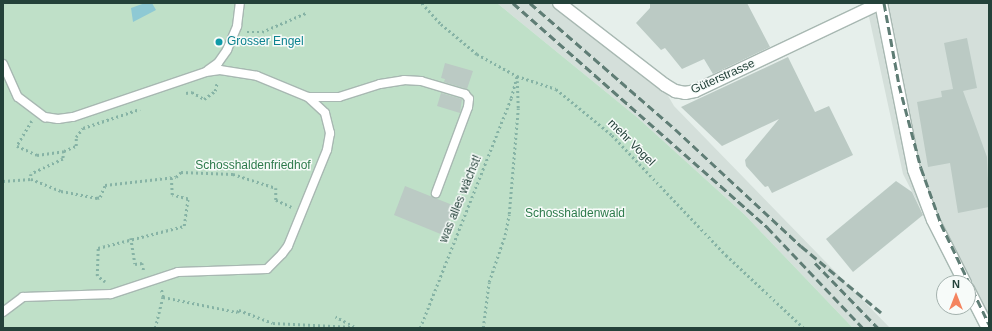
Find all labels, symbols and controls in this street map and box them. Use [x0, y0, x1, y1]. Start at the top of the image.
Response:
place label: Grosser Engel [227, 35, 304, 49]
marker: Grosser Engel [214, 37, 224, 47]
street label: Güterstrasse [689, 56, 757, 98]
street label: mehr Vogel [604, 116, 658, 170]
street label: was alles wächst! [437, 153, 485, 245]
park label: Schosshaldenfriedhof [195, 159, 311, 173]
park label: Schosshaldenwald [525, 207, 625, 221]
north arrow [936, 275, 976, 315]
text: N [952, 278, 960, 290]

